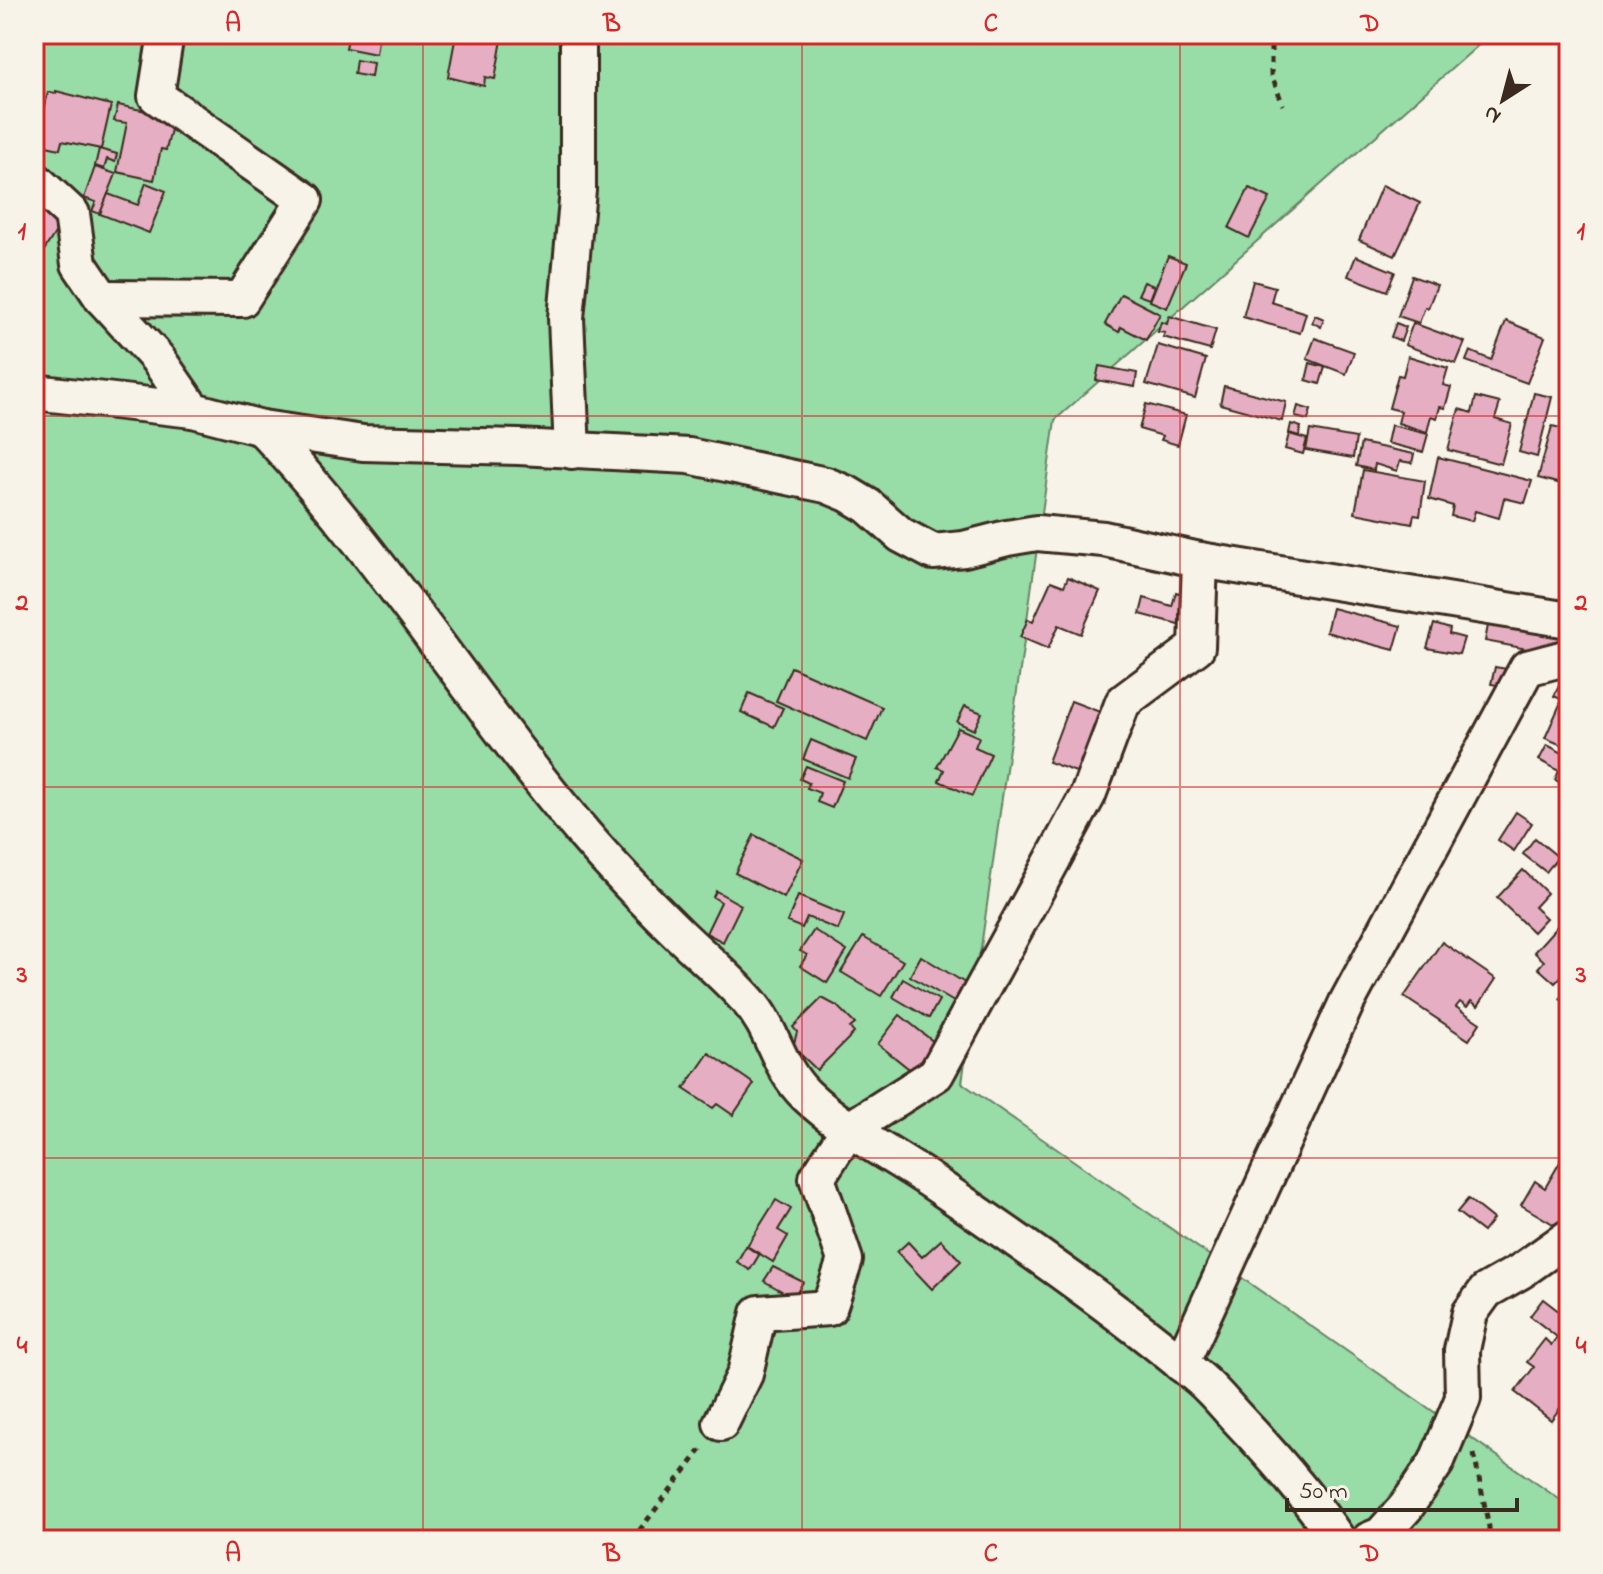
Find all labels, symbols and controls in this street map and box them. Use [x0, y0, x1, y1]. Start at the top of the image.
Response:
text: A [225, 6, 241, 44]
text: B [602, 6, 621, 44]
text: C [984, 6, 998, 44]
text: D [1359, 6, 1380, 44]
north arrow [1463, 60, 1543, 140]
text: N [1478, 96, 1508, 131]
text: 1 [18, 214, 27, 252]
text: 1 [1577, 214, 1586, 252]
text: 2 [15, 585, 29, 623]
text: 2 [1574, 585, 1588, 623]
text: 3 [16, 957, 28, 995]
text: 3 [1575, 957, 1587, 995]
text: 4 [17, 1328, 28, 1366]
text: 4 [1576, 1328, 1587, 1366]
scale bar [1287, 1462, 1517, 1512]
text: 50 m [1299, 1475, 1348, 1510]
text: A [225, 1536, 241, 1574]
text: B [602, 1536, 621, 1574]
text: C [984, 1536, 998, 1574]
text: D [1359, 1536, 1380, 1574]

